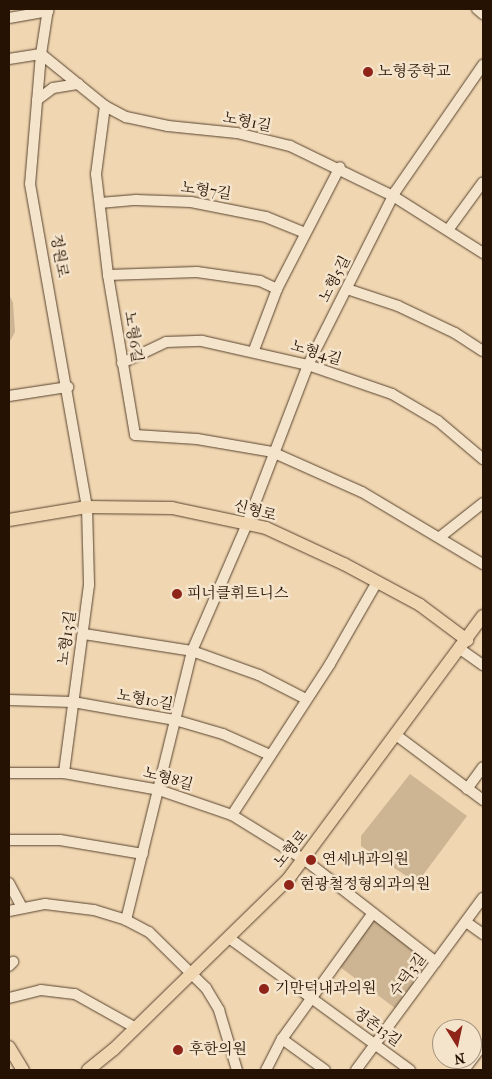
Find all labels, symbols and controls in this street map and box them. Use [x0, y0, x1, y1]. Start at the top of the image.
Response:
place label: 노형중학교 [378, 63, 450, 81]
marker: 노형중학교 [362, 66, 374, 78]
street label: 노형1길 [221, 109, 273, 135]
street label: 노형7길 [180, 179, 232, 203]
street label: 정원로 [46, 233, 72, 279]
street label: 노형5길 [316, 253, 354, 305]
street label: 노형6길 [120, 310, 146, 364]
street label: 노형4길 [288, 337, 344, 369]
street label: 신형로 [232, 497, 278, 525]
place label: 피너클휘트니스 [187, 585, 288, 603]
marker: 피너클휘트니스 [171, 588, 183, 600]
street label: 노형13길 [54, 610, 80, 666]
street label: 노형10길 [115, 686, 175, 714]
street label: 노형8길 [141, 764, 195, 794]
street label: 노형로 [270, 827, 312, 871]
place label: 연세내과의원 [322, 851, 409, 869]
marker: 연세내과의원 [304, 853, 318, 867]
place label: 현광철정형외과의원 [300, 876, 430, 894]
marker: 현광철정형외과의원 [282, 878, 296, 892]
street label: 수덕3길 [386, 950, 430, 1000]
place label: 기만덕내과의원 [275, 980, 376, 998]
marker: 기만덕내과의원 [257, 982, 271, 996]
street label: 정존13길 [349, 1004, 405, 1050]
north arrow [432, 1019, 482, 1069]
place label: 후한의원 [189, 1041, 247, 1059]
marker: 후한의원 [171, 1043, 185, 1057]
text: N [453, 1049, 466, 1068]

